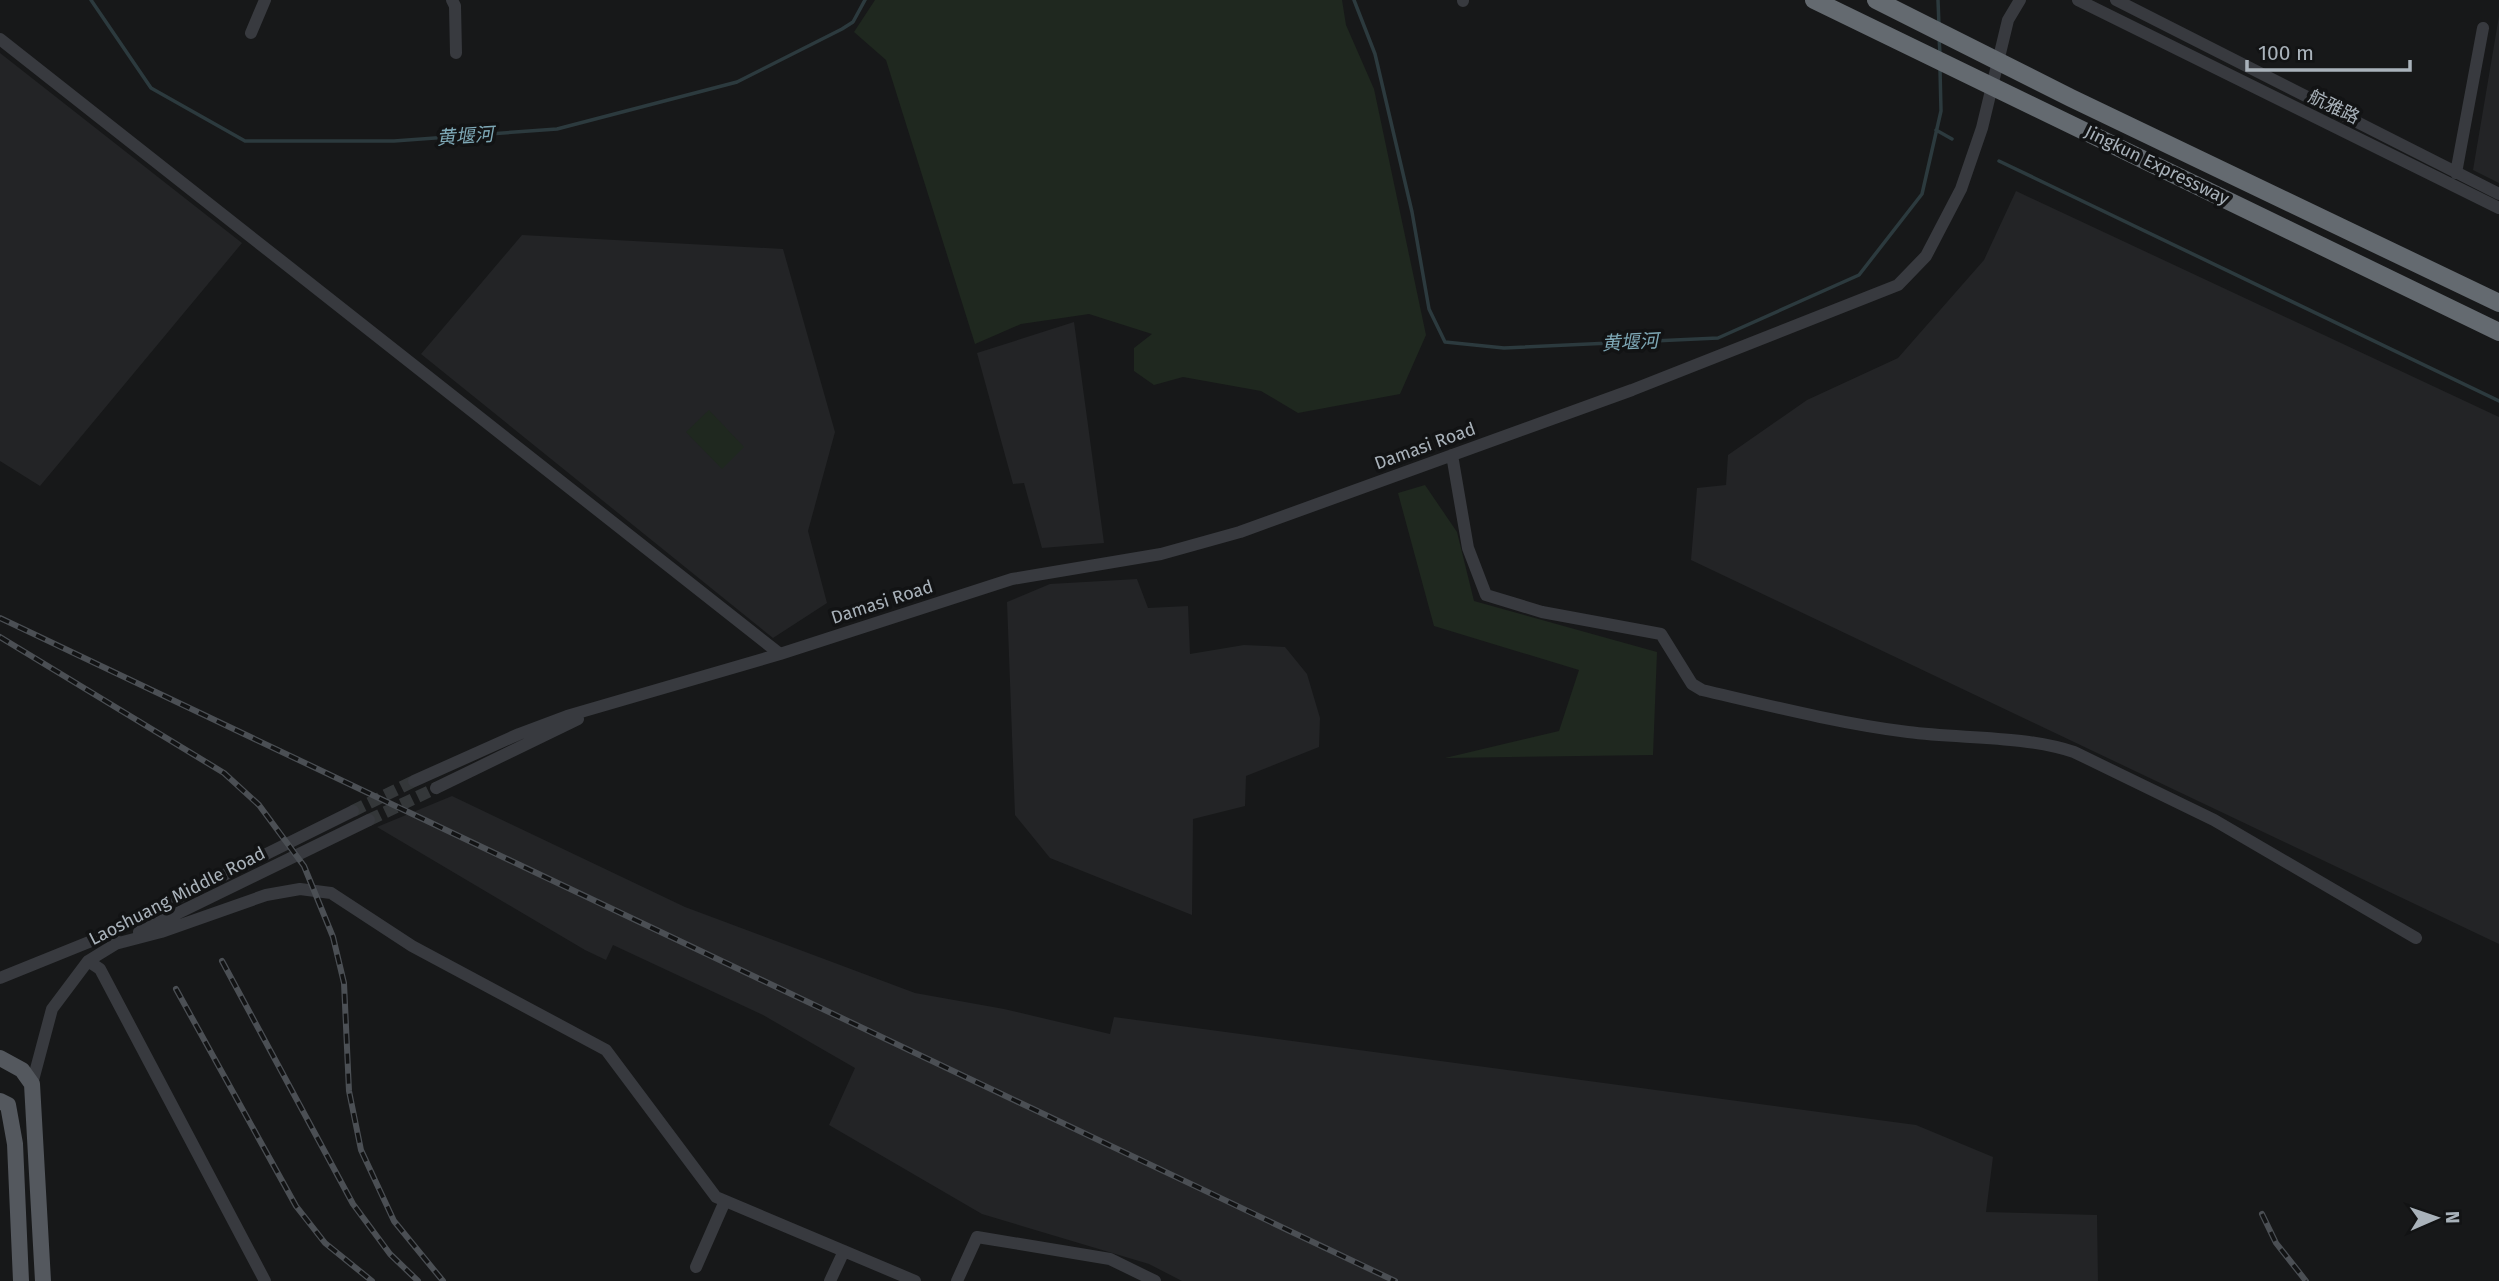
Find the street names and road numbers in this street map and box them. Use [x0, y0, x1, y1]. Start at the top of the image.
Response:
street label: 航雅路 [2305, 85, 2363, 129]
street label: Jingkun Expressway [2081, 120, 2233, 210]
street label: Damasi Road [1371, 418, 1479, 474]
street label: Damasi Road [828, 575, 936, 629]
street label: Laoshuang Middle Road [85, 842, 269, 950]

